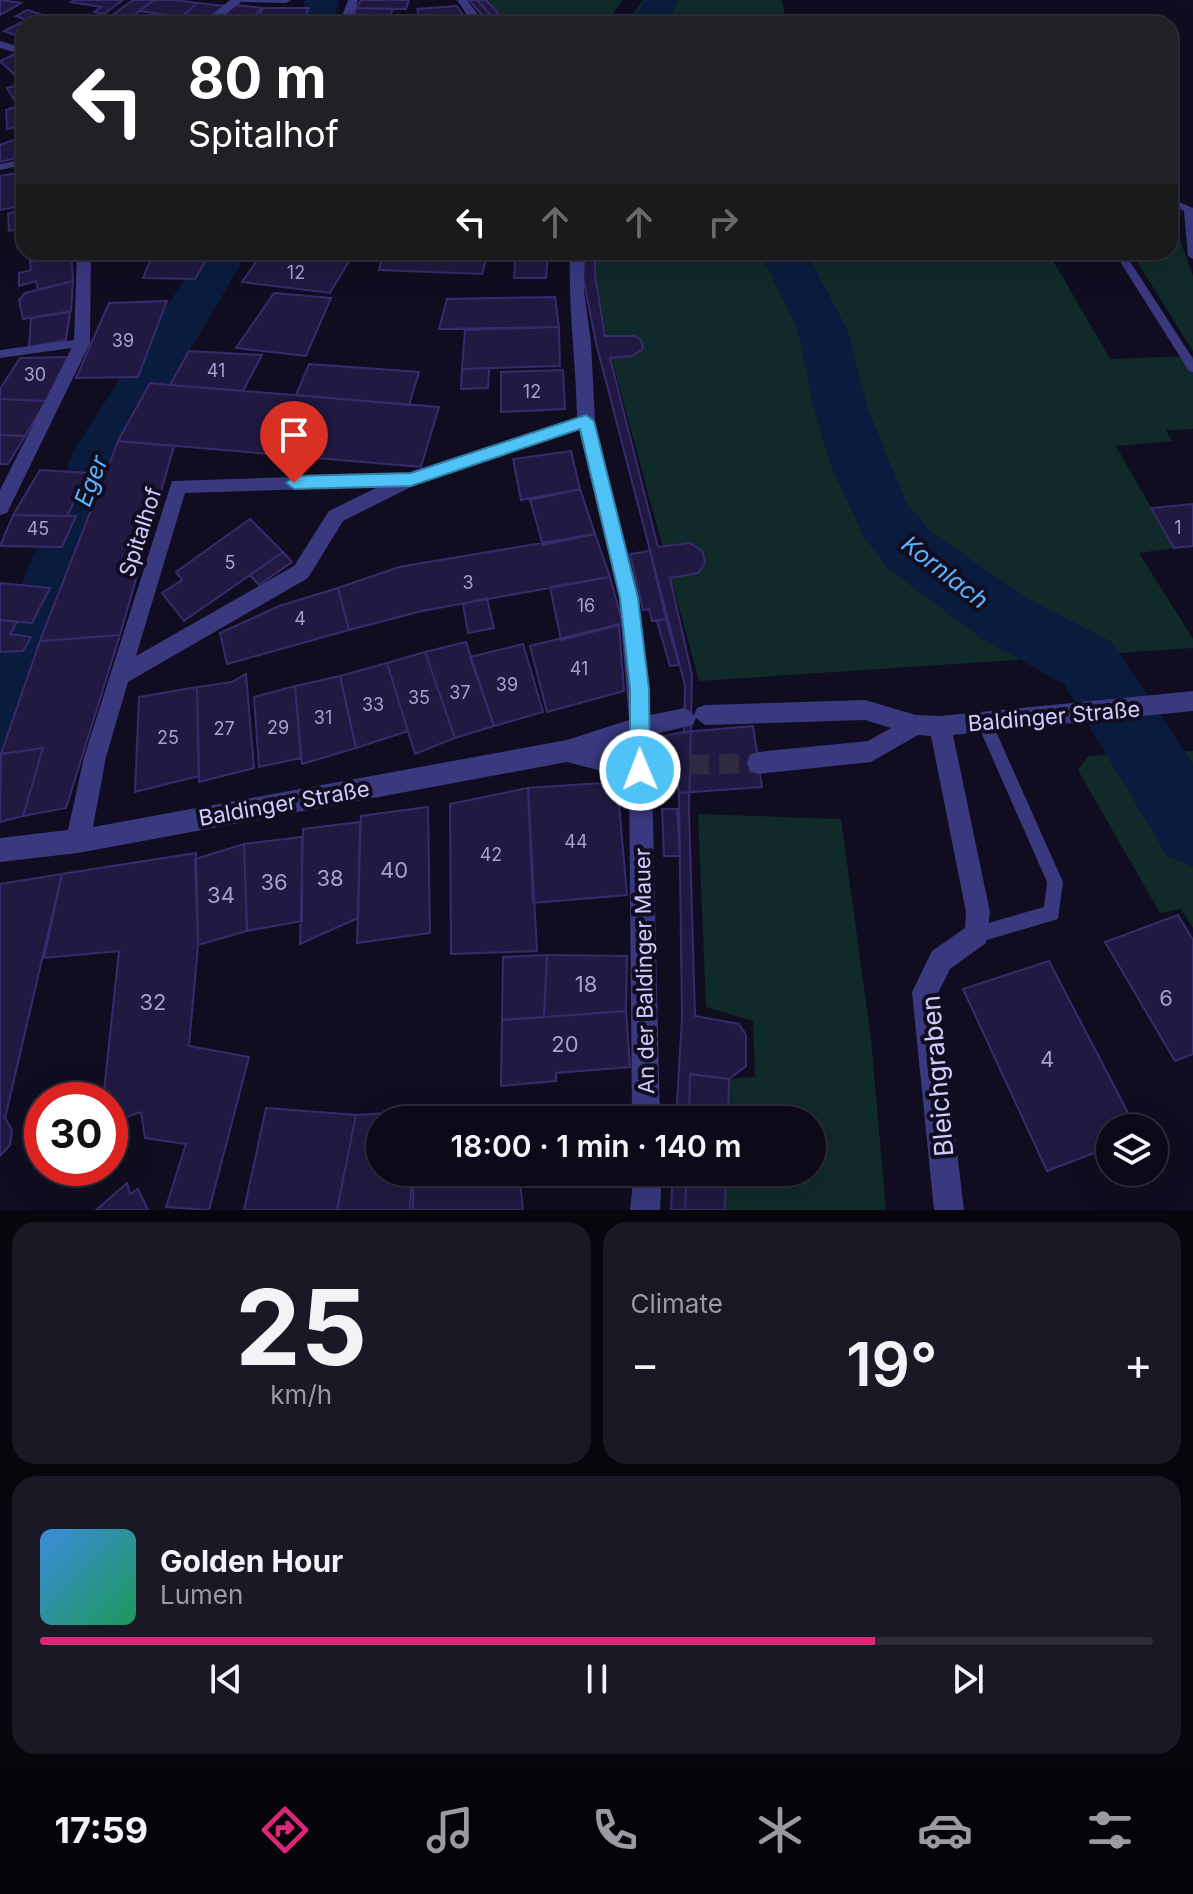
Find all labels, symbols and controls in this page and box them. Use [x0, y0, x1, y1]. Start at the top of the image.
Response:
text: 80 m [188, 44, 327, 112]
icon: left [56, 48, 160, 152]
text: Spitalhof [188, 112, 339, 156]
icon: left [449, 200, 493, 244]
icon: ahead [533, 200, 577, 244]
icon: ahead [617, 200, 661, 244]
icon: right [701, 200, 745, 244]
house number: 12 [287, 262, 305, 283]
house number: 39 [112, 330, 134, 351]
house number: 41 [207, 360, 225, 381]
house number: 30 [24, 364, 46, 385]
house number: 12 [523, 381, 541, 402]
pin [260, 401, 328, 483]
icon: arrive [272, 413, 316, 457]
water label: Eger [68, 451, 114, 510]
street label: Spitalhof [113, 484, 167, 580]
house number: 1 [1174, 517, 1182, 538]
house number: 45 [27, 518, 49, 539]
water label: Kornlach [896, 529, 994, 615]
house number: 5 [225, 552, 235, 573]
house number: 3 [462, 572, 474, 593]
house number: 16 [577, 595, 595, 616]
house number: 4 [294, 608, 306, 629]
house number: 41 [570, 658, 588, 679]
house number: 39 [496, 674, 518, 695]
house number: 37 [449, 682, 471, 703]
house number: 35 [408, 687, 430, 708]
house number: 33 [362, 694, 384, 715]
street label: Baldinger Straße [967, 696, 1141, 736]
house number: 31 [314, 707, 332, 728]
house number: 29 [267, 717, 289, 738]
house number: 27 [213, 718, 235, 739]
house number: 25 [157, 727, 179, 748]
position arrow [598, 728, 682, 812]
street label: Baldinger Straße [197, 775, 371, 831]
house number: 44 [564, 831, 588, 852]
house number: 42 [480, 844, 502, 865]
street label: An der Baldinger Mauer [629, 848, 659, 1094]
house number: 40 [380, 857, 408, 883]
house number: 38 [316, 865, 344, 891]
house number: 36 [260, 869, 288, 895]
house number: 34 [207, 882, 235, 908]
house number: 18 [575, 971, 597, 997]
house number: 6 [1159, 985, 1173, 1011]
house number: 32 [139, 989, 167, 1015]
street label: Bleichgraben [915, 994, 959, 1158]
house number: 20 [551, 1031, 579, 1057]
house number: 4 [1040, 1046, 1054, 1072]
speed limit sign: 30 [24, 1082, 128, 1186]
map controls [1096, 1114, 1168, 1186]
button: layers [1096, 1114, 1168, 1186]
text: 18:00 · 1 min · 140 m [451, 1128, 741, 1164]
text: 25 [235, 1264, 367, 1390]
text: Climate [631, 1288, 723, 1319]
text: 19° [846, 1328, 937, 1400]
text: − [631, 1337, 660, 1391]
text: + [1124, 1337, 1153, 1391]
text: km/h [270, 1379, 332, 1410]
text: Golden Hour [160, 1543, 343, 1579]
text: Lumen [160, 1579, 243, 1610]
icon: previous [204, 1657, 248, 1701]
icon: pause [575, 1657, 619, 1701]
icon: next [946, 1657, 990, 1701]
icon: directions [257, 1802, 313, 1858]
icon: music [422, 1802, 478, 1858]
icon: phone [587, 1802, 643, 1858]
icon: climate [752, 1802, 808, 1858]
icon: car [917, 1802, 973, 1858]
icon: filters [1082, 1802, 1138, 1858]
text: 17:59 [55, 1808, 148, 1852]

